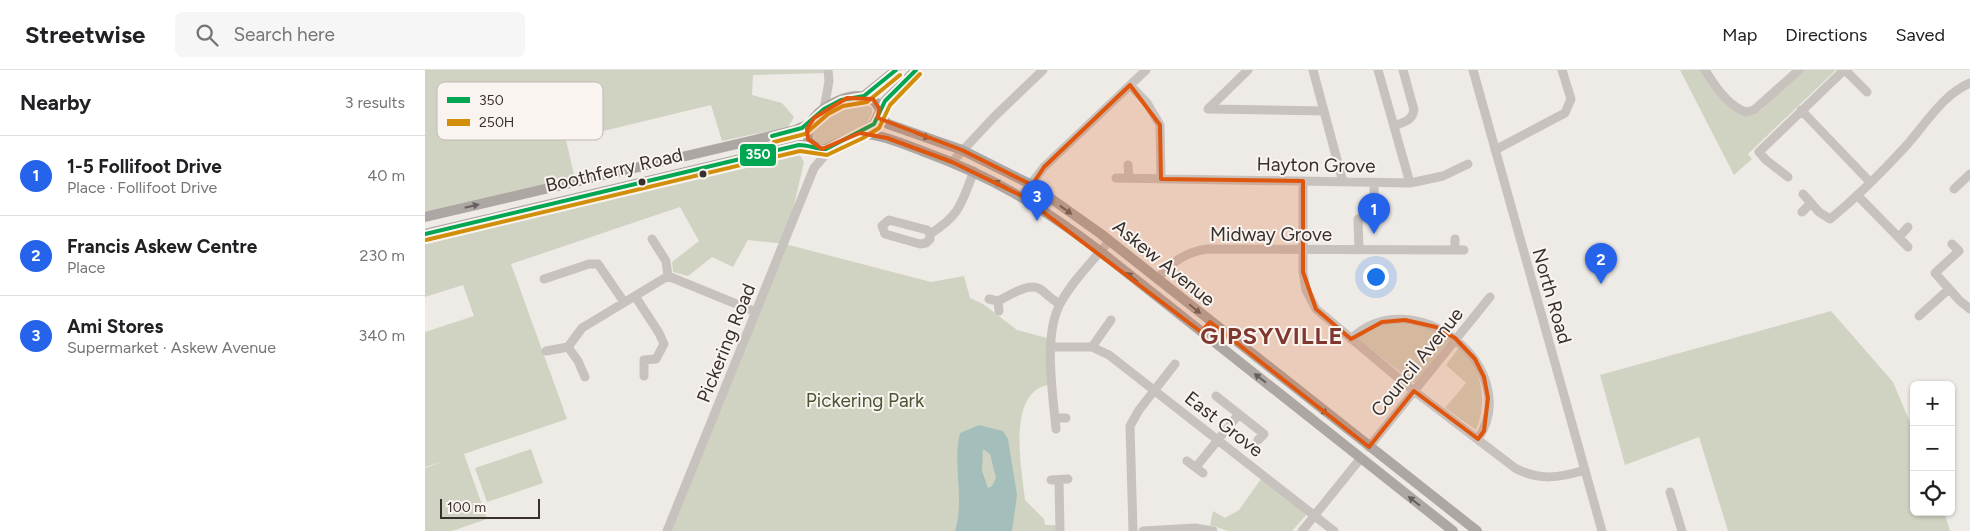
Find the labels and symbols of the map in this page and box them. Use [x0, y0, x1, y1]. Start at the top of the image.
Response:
legend [437, 82, 603, 140]
text: 350 [479, 92, 504, 109]
text: 250H [479, 114, 514, 131]
one-way arrow [915, 133, 930, 140]
street label: Boothferry Road [543, 143, 685, 197]
line badge: 350 [739, 143, 777, 167]
text: 350 [746, 146, 771, 163]
street label: Hayton Grove [1256, 152, 1376, 178]
unlabelled marker [698, 169, 708, 179]
unlabelled marker [637, 177, 647, 187]
one-way arrow [993, 180, 1007, 188]
pin: 3 [1021, 180, 1053, 221]
pin: 1 [1358, 193, 1390, 234]
one-way arrow [465, 202, 480, 210]
one-way arrow [1059, 204, 1072, 215]
street label: Askew Avenue [1108, 215, 1220, 311]
street label: Midway Grove [1210, 223, 1332, 246]
pin: 2 [1585, 243, 1617, 284]
street label: North Road [1527, 246, 1577, 346]
your location [1363, 264, 1389, 290]
one-way arrow [1126, 272, 1139, 283]
street label: Pickering Road [692, 280, 760, 406]
street label: Council Avenue [1366, 303, 1468, 421]
one-way arrow [1188, 304, 1201, 315]
district label: GIPSYVILLE [1200, 321, 1344, 350]
one-way arrow [1253, 373, 1266, 384]
street label: East Grove [1180, 386, 1268, 462]
park label: Pickering Park [806, 389, 925, 412]
one-way arrow [1315, 405, 1329, 415]
one-way arrow [1408, 495, 1421, 506]
scale bar [440, 496, 540, 519]

